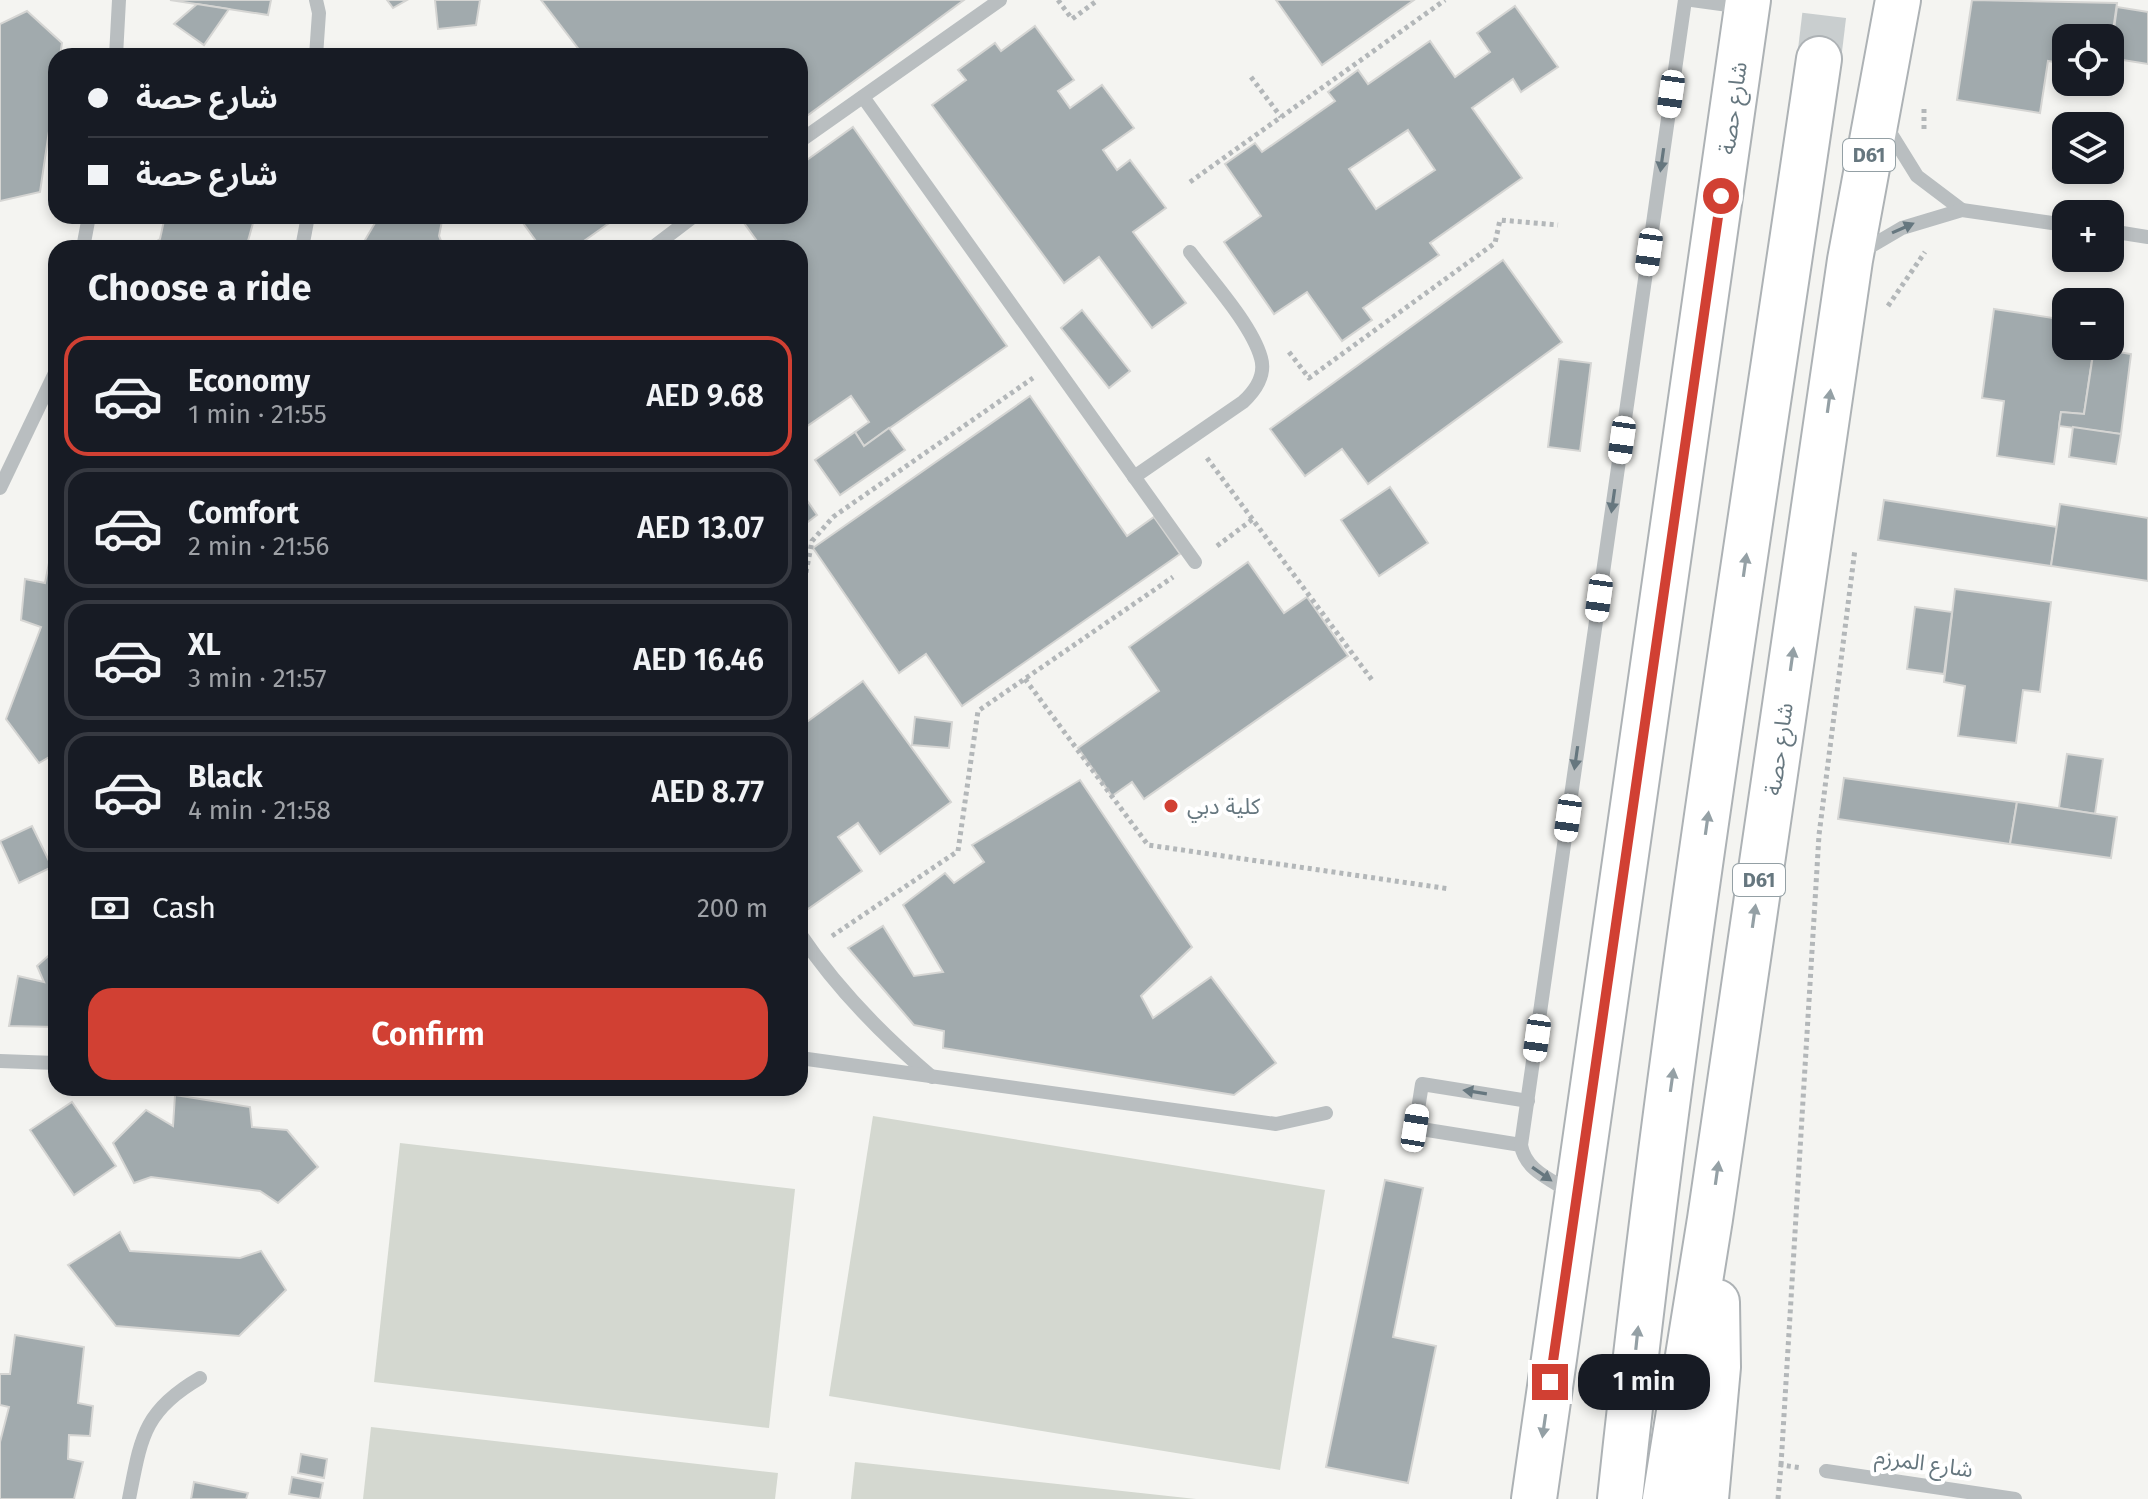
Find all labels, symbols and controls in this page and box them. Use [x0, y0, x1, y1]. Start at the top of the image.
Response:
map controls [2052, 24, 2124, 360]
button: locate [2052, 24, 2124, 96]
street label: شارع حصة [1713, 60, 1756, 156]
car [1656, 69, 1686, 119]
text: شارع حصة [136, 80, 278, 116]
button: layers [2052, 112, 2124, 184]
road number: D61 [1843, 139, 1895, 171]
one-way arrow [1655, 148, 1668, 173]
text: شارع حصة [136, 157, 278, 193]
route start [1703, 178, 1739, 214]
button: + [2052, 200, 2124, 272]
one-way arrow [1891, 222, 1915, 235]
car [1634, 227, 1664, 277]
text: Choose a ride [88, 266, 311, 310]
button: − [2052, 288, 2124, 360]
icon: car [92, 360, 164, 432]
text: Economy [188, 363, 310, 399]
text: AED 9.68 [646, 378, 764, 414]
one-way arrow [1823, 388, 1836, 413]
text: 1 min · 21:55 [188, 399, 327, 430]
car [1607, 415, 1637, 465]
one-way arrow [1606, 489, 1619, 514]
icon: car [92, 492, 164, 564]
text: Comfort [188, 495, 299, 531]
text: AED 13.07 [637, 510, 764, 546]
text: 2 min · 21:56 [188, 531, 329, 562]
one-way arrow [1739, 553, 1752, 578]
car [1584, 573, 1614, 623]
icon: car [92, 624, 164, 696]
text: XL [188, 627, 221, 663]
text: AED 16.46 [634, 642, 764, 678]
one-way arrow [1786, 646, 1799, 671]
text: 3 min · 21:57 [188, 663, 327, 694]
street label: شارع حصة [1759, 701, 1802, 797]
one-way arrow [1570, 746, 1583, 771]
icon: car [92, 756, 164, 828]
text: Black [188, 759, 263, 795]
text: AED 8.77 [652, 774, 764, 810]
place label: كلية دبي [1187, 793, 1261, 823]
car [1553, 793, 1583, 843]
text: 4 min · 21:58 [188, 795, 331, 826]
marker: كلية دبي [1162, 797, 1180, 815]
one-way arrow [1702, 810, 1714, 835]
road number: D61 [1733, 864, 1785, 896]
icon: cash [88, 886, 132, 930]
text: Cash [152, 890, 216, 926]
text: 200 m [697, 893, 768, 924]
one-way arrow [1748, 903, 1761, 928]
button: Confirm [88, 988, 768, 1080]
car [1522, 1013, 1552, 1063]
one-way arrow [1666, 1067, 1679, 1092]
one-way arrow [1462, 1086, 1487, 1098]
car [1399, 1102, 1431, 1154]
one-way arrow [1711, 1160, 1724, 1185]
one-way arrow [1531, 1166, 1553, 1182]
one-way arrow [1630, 1325, 1643, 1350]
callout: 1 min [1578, 1354, 1710, 1410]
route end [1532, 1364, 1568, 1400]
text: 1 min [1613, 1366, 1675, 1397]
one-way arrow [1537, 1414, 1550, 1439]
street label: شارع المرزم [1873, 1443, 1975, 1486]

